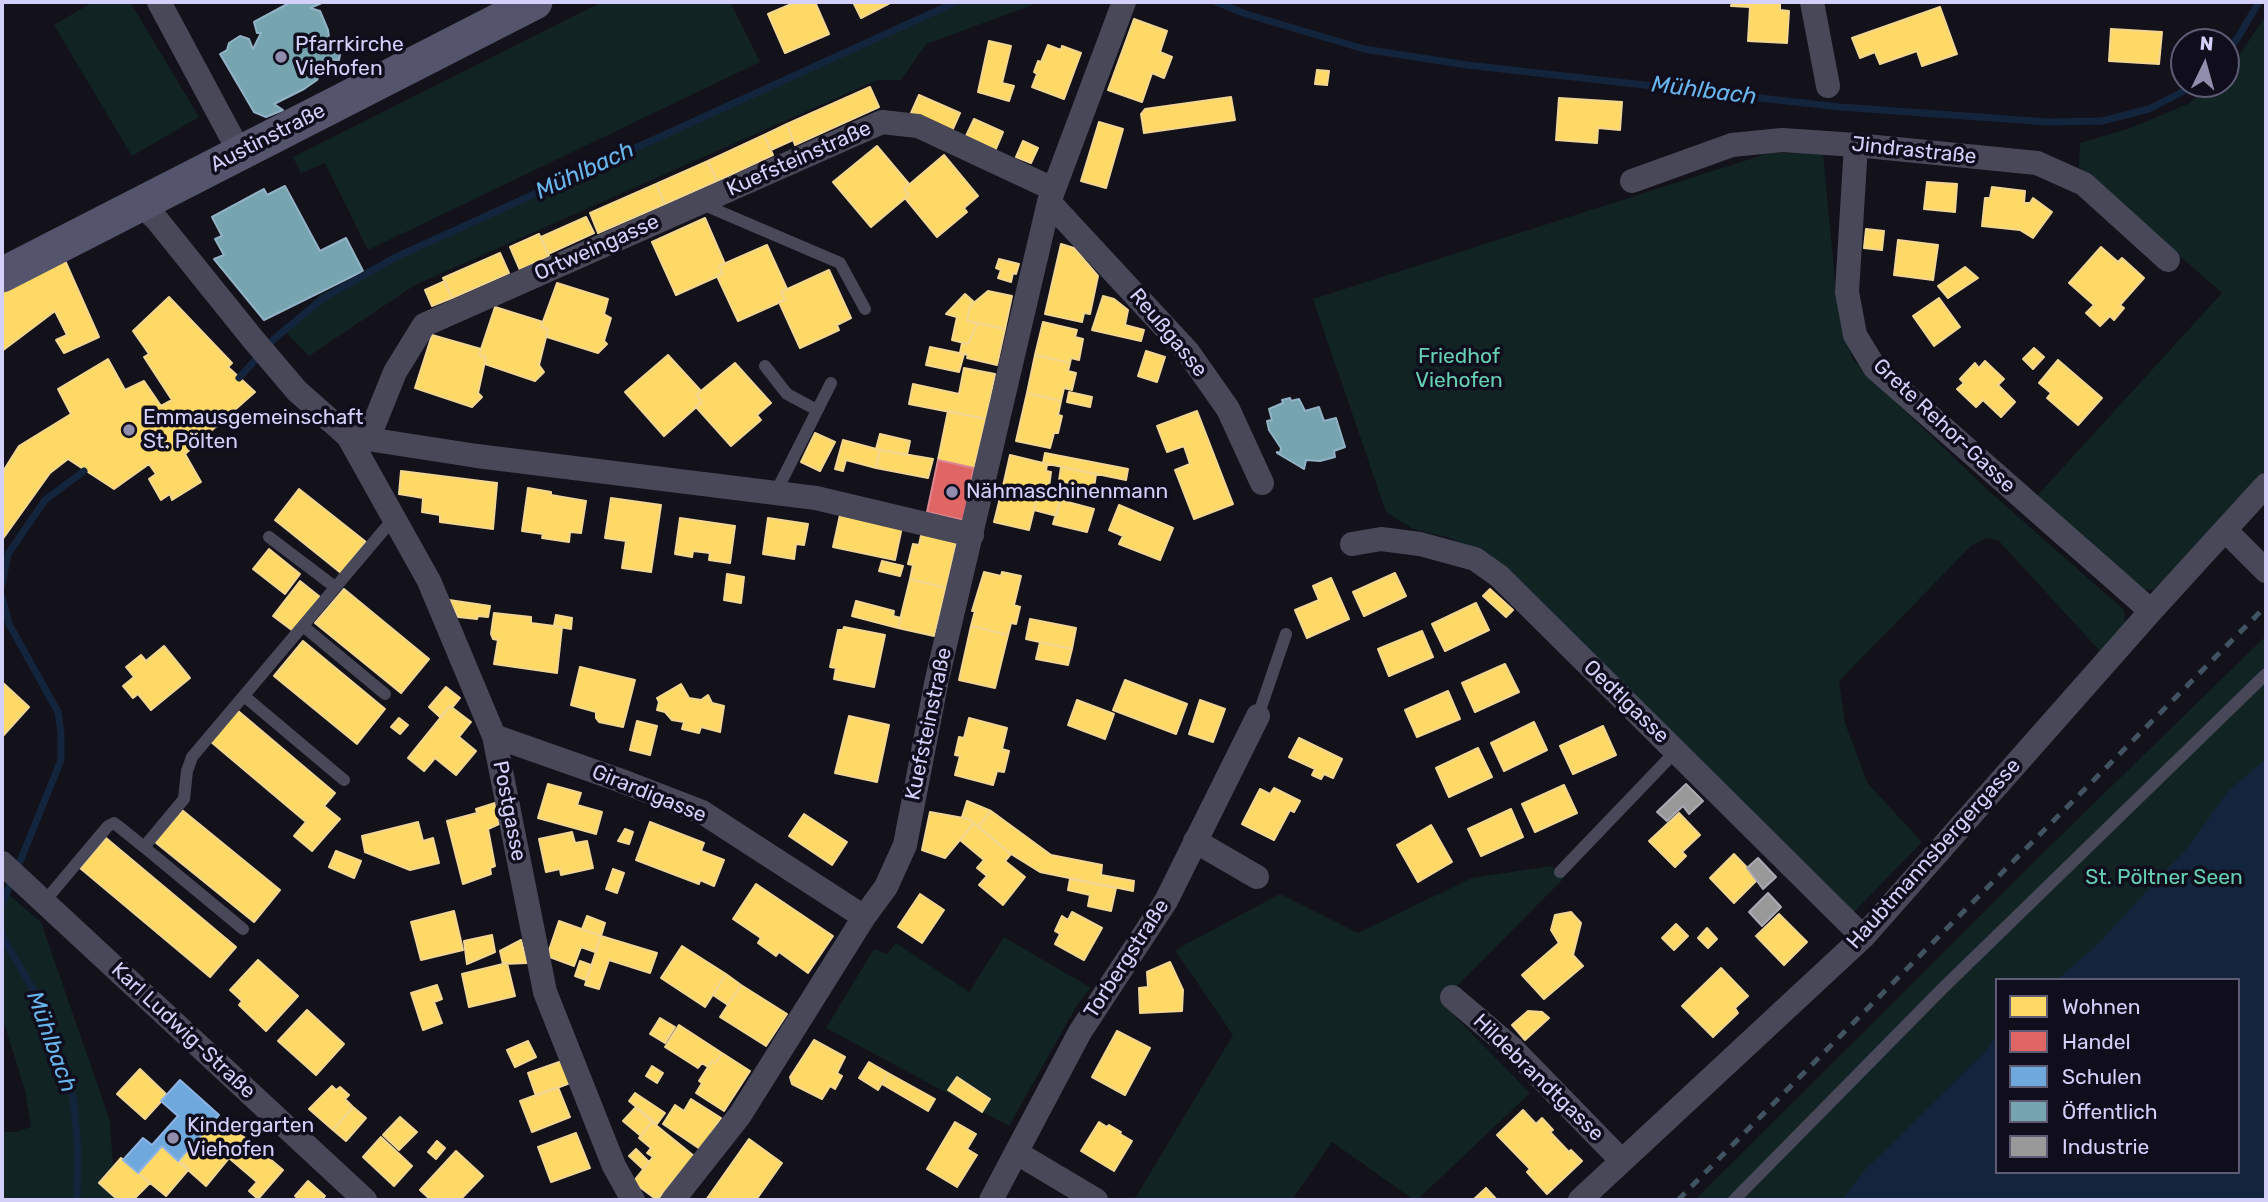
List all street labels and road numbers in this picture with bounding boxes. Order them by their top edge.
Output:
street label: Austinstraße [206,98,330,178]
street label: Kuefsteinstraße [723,116,875,202]
street label: Jindrastraße [1850,132,1978,170]
street label: Ortweingasse [531,209,663,287]
street label: Reußgasse [1124,284,1212,382]
street label: Grete Rehor-Gasse [1868,354,2020,498]
street label: Kuefsteinstraße [901,645,957,803]
street label: Oedtlgasse [1578,655,1674,749]
street label: Haubtmannsbergergasse [1842,754,2026,954]
street label: Postgasse [487,759,531,863]
street label: Girardigasse [588,760,710,828]
street label: Torbergstraße [1079,895,1175,1023]
street label: Karl Ludwig-Straße [106,958,260,1104]
street label: Hildebrandtgasse [1467,1009,1609,1147]

